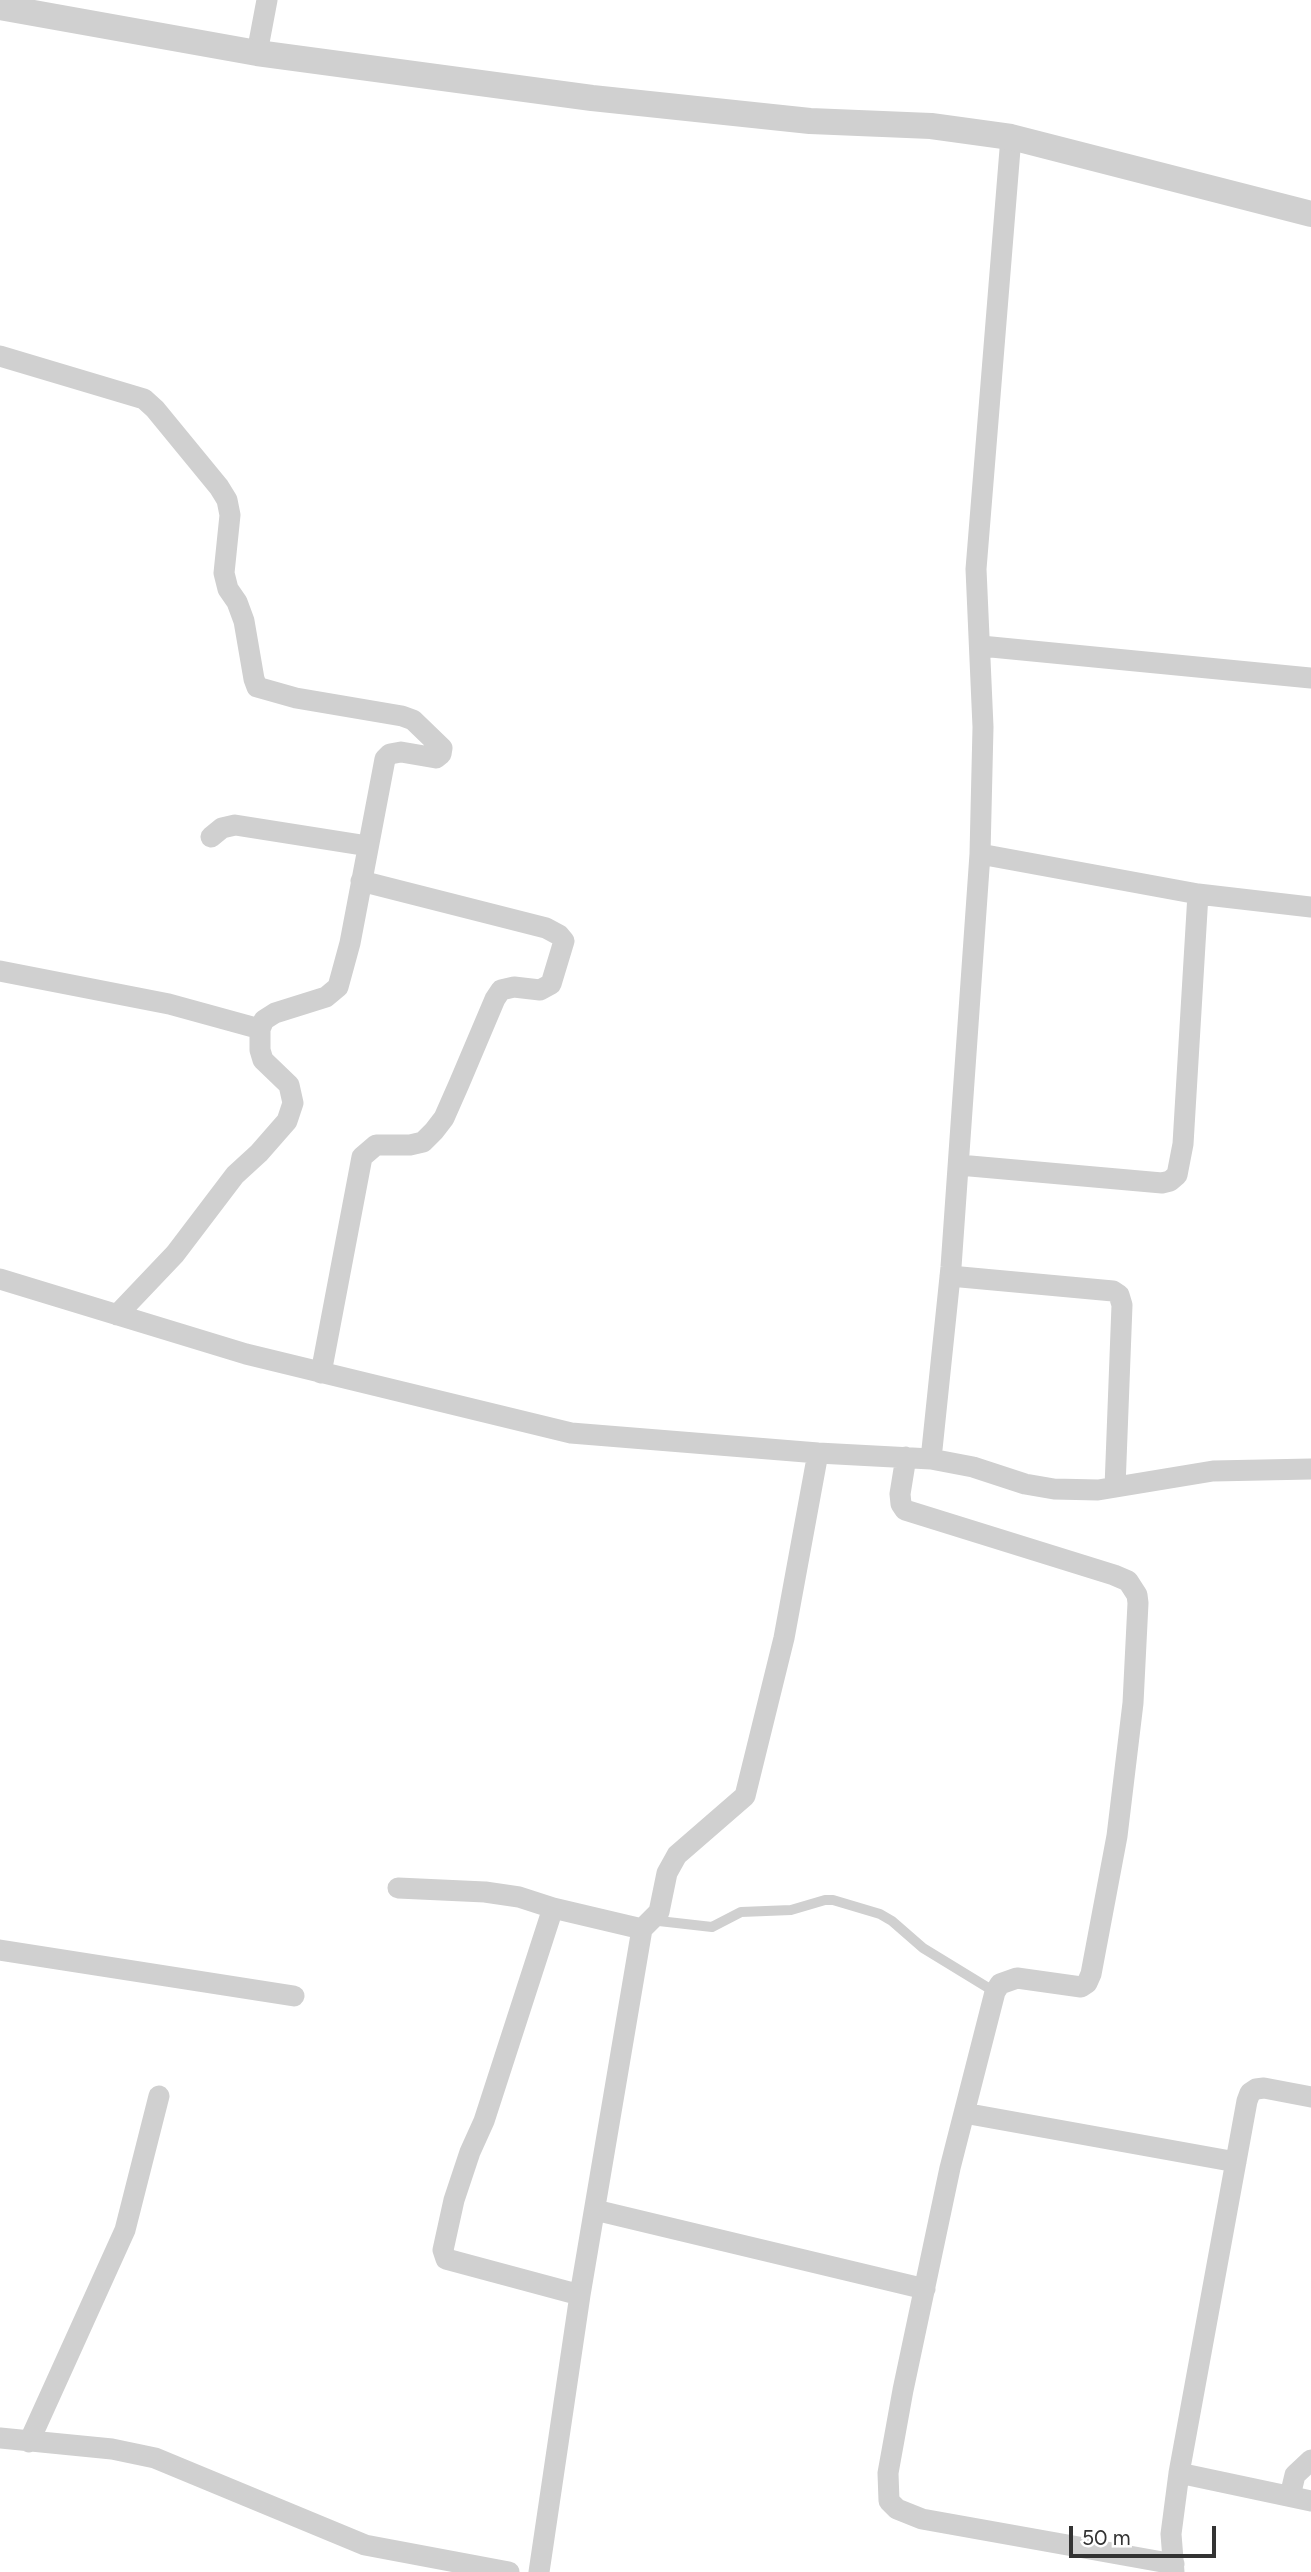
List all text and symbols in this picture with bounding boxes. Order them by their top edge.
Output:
scale bar [1073,2512,1220,2556]
text: 50 m [1082,2525,1131,2550]

